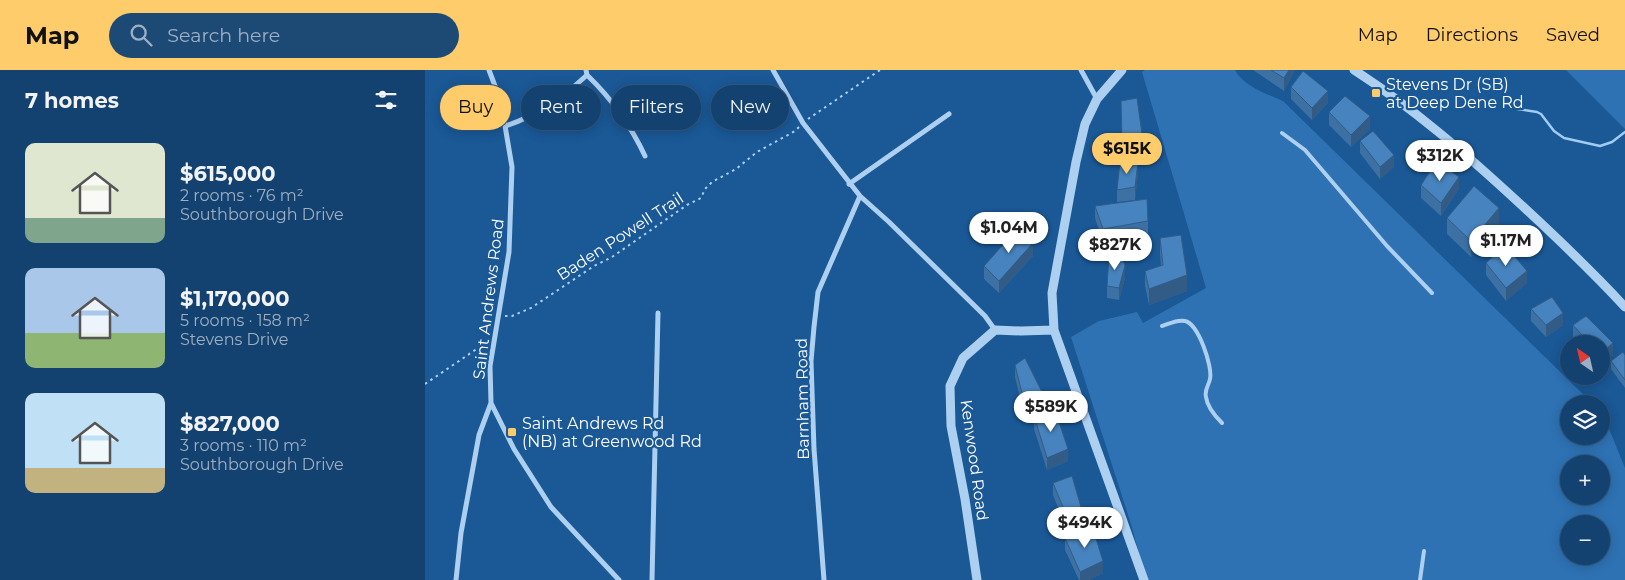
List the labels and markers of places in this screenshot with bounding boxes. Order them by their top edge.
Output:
place label: Stevens Dr (SB) at Deep Dene Rd [1386,75,1524,112]
marker: Stevens Dr (SB) at Deep Dene Rd [1370,87,1382,99]
pin: $615K [1092,132,1162,175]
pin: $312K [1405,140,1475,182]
pin: $1.04M [968,212,1050,254]
pin: $1.17M [1465,224,1547,267]
pin: $827K [1080,228,1150,271]
pin: $589K [1016,390,1086,433]
place label: Saint Andrews Rd (NB) at Greenwood Rd [522,414,702,451]
marker: Saint Andrews Rd (NB) at Greenwood Rd [506,426,518,438]
pin: $494K [1050,506,1120,549]

